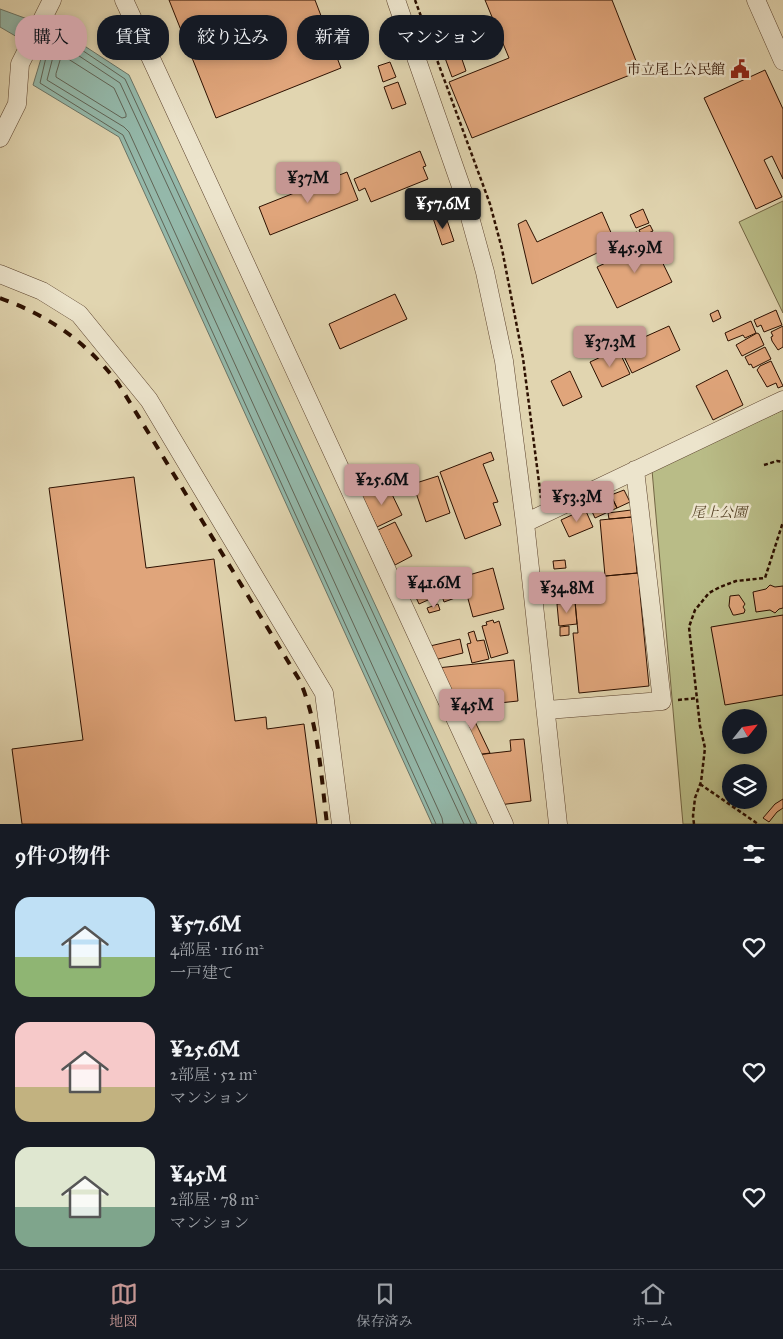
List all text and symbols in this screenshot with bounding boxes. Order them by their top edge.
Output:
chip: 購入 [15,15,87,60]
chip: 賃貸 [97,15,169,60]
chip: 絞り込み [179,15,287,60]
chip: 新着 [297,15,369,60]
chip: マンション [379,15,504,60]
public building icon: 市立尾上公民館 [729,58,751,80]
place label: 市立尾上公民館 [627,61,725,78]
pin: ¥37M [278,162,338,204]
text: ¥37M [287,168,329,187]
pin: ¥57.6M [402,188,484,230]
text: ¥57.6M [416,194,470,213]
pin: ¥45.9M [594,232,676,274]
text: ¥45.9M [608,238,662,257]
pin: ¥37.3M [569,326,651,368]
text: ¥37.3M [584,332,636,351]
pin: ¥25.6M [341,464,423,506]
text: ¥25.6M [355,470,409,489]
pin: ¥53.3M [536,480,618,523]
text: ¥53.3M [552,487,602,506]
park label: 尾上公園 [691,504,749,521]
pin: ¥41.6M [393,566,475,609]
pin: ¥34.8M [526,572,608,614]
text: ¥41.6M [407,573,461,592]
text: ¥34.8M [540,578,594,597]
pin: ¥45M [442,688,502,731]
text: ¥45M [450,695,494,714]
north arrow [722,709,768,754]
map controls [722,709,767,809]
button: layers [722,764,767,809]
icon: filters [740,840,768,868]
text: 9件の物件 [15,843,110,869]
text: ¥57.6M [170,911,241,937]
icon: home [55,917,115,977]
icon: heart [740,933,768,961]
text: 4部屋 · 116 m² [170,940,264,959]
text: 一戸建て [170,963,234,982]
text: ¥25.6M [170,1036,240,1062]
icon: home [55,1042,115,1102]
icon: heart [740,1058,768,1086]
text: 2部屋 · 52 m² [170,1065,257,1084]
text: マンション [170,1088,249,1107]
text: ¥45M [170,1161,227,1187]
icon: home [55,1167,115,1227]
icon: heart [740,1183,768,1211]
text: 2部屋 · 78 m² [170,1190,259,1209]
text: マンション [170,1213,249,1232]
tab: 地図 [110,1280,138,1330]
tab: 保存済み [357,1280,413,1330]
tab: ホーム [632,1280,674,1330]

